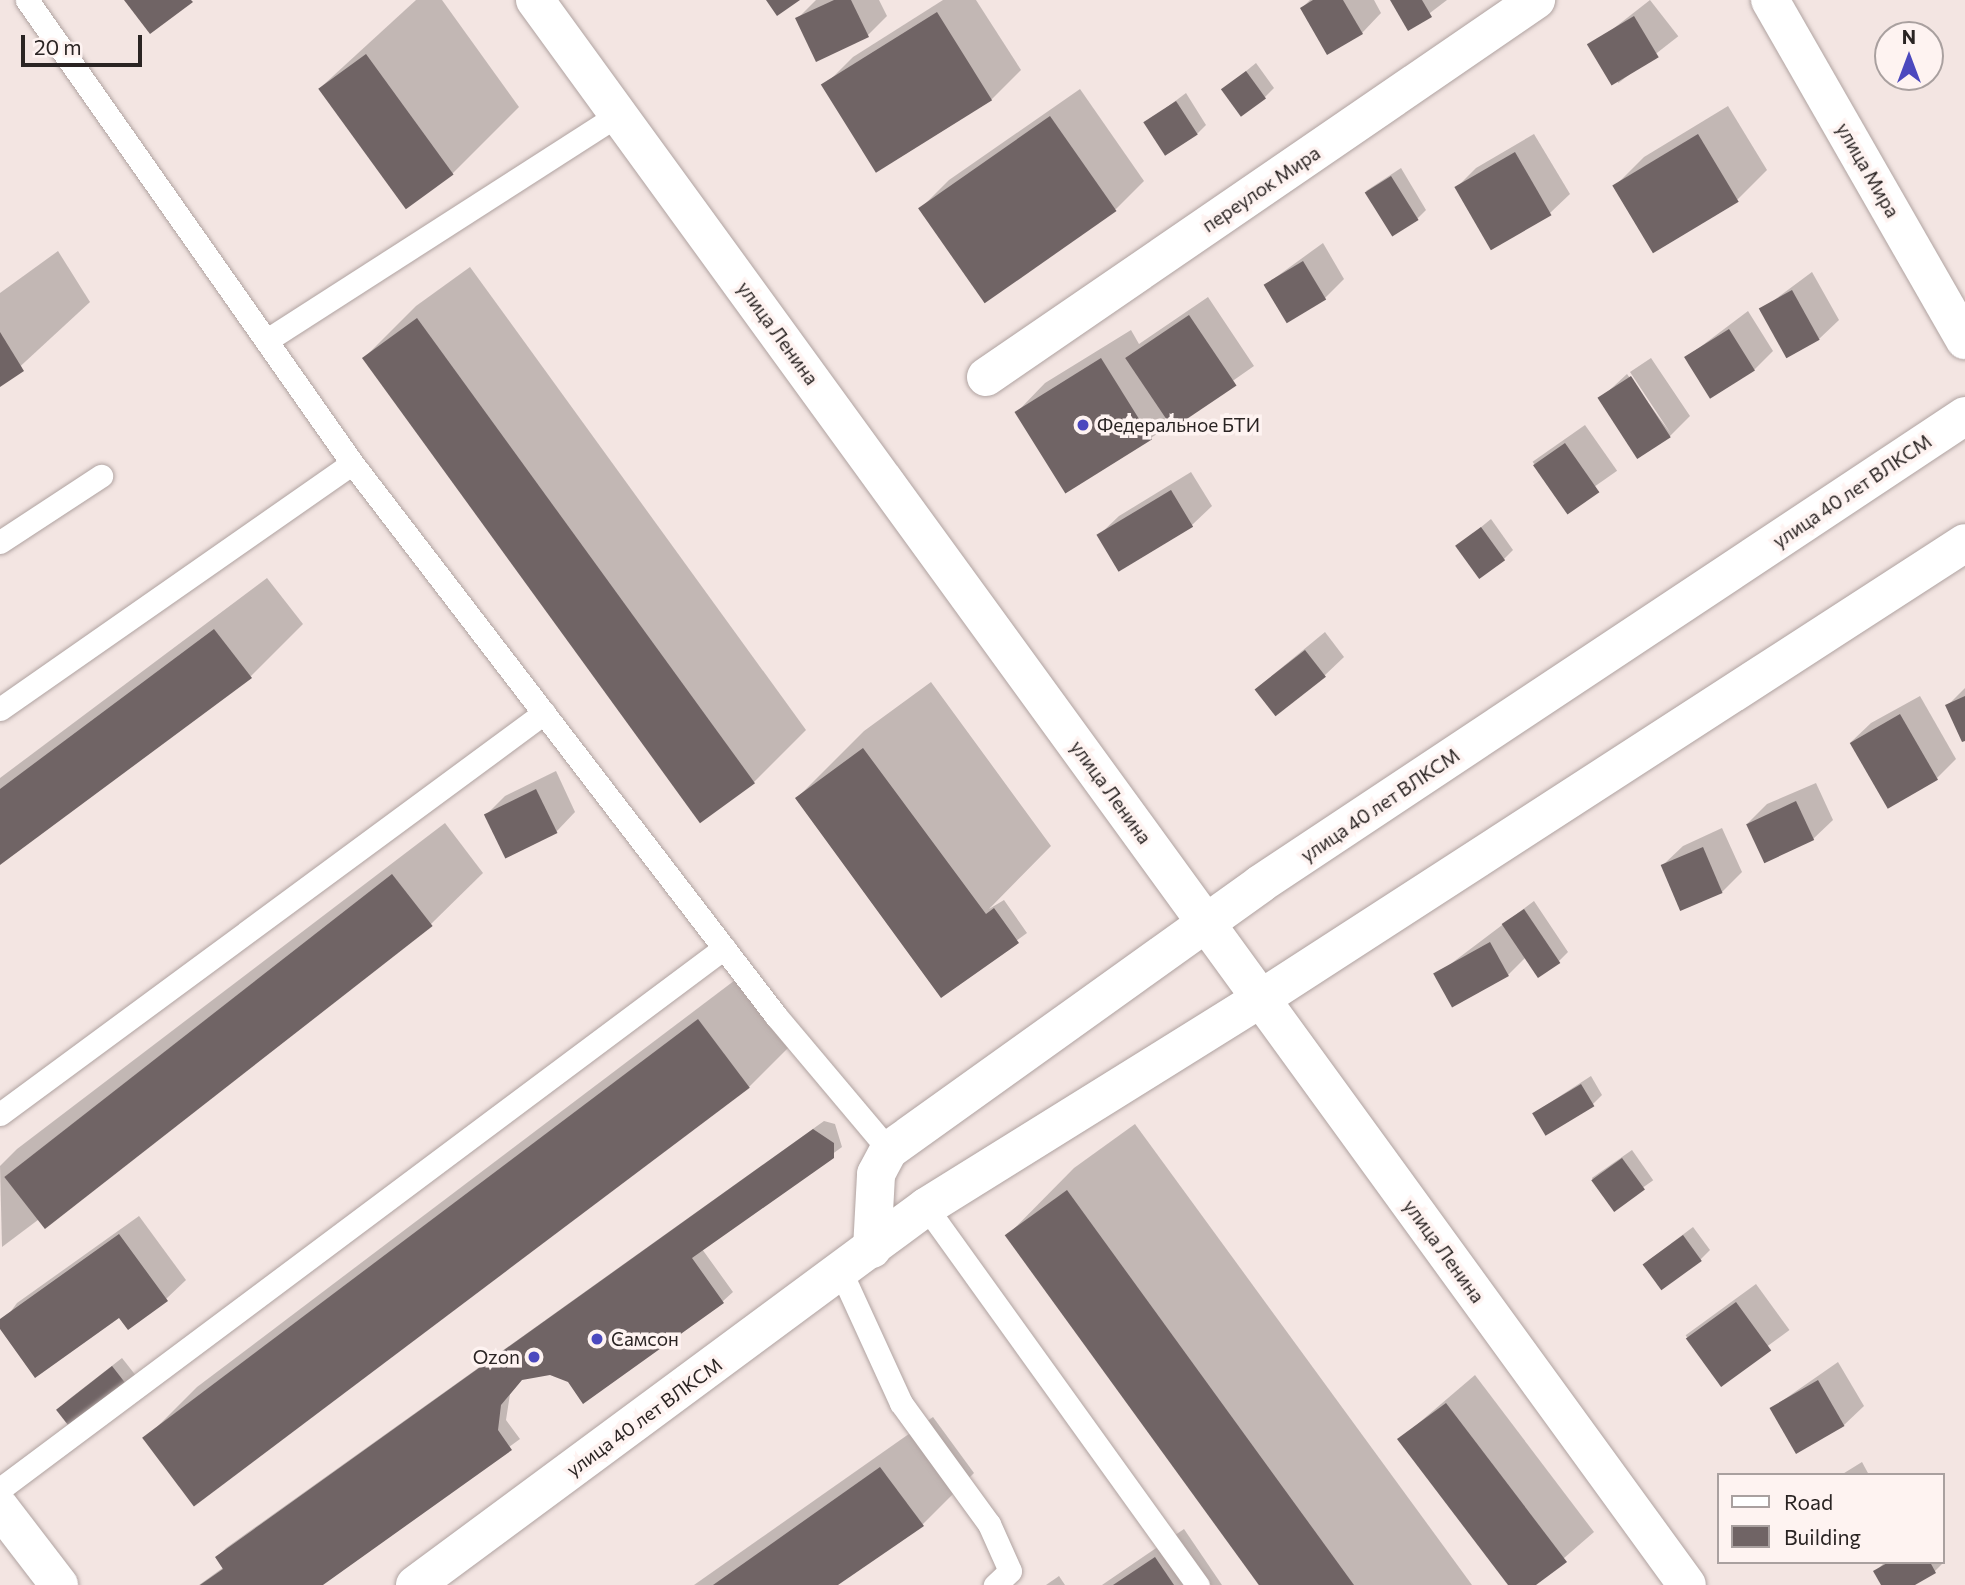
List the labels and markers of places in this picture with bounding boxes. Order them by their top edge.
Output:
place label: Федеральное БТИ [1097,414,1260,436]
marker: Федеральное БТИ [1075,417,1091,433]
place label: Самсон [611,1328,679,1350]
marker: Самсон [589,1331,605,1347]
place label: Ozon [473,1346,520,1368]
marker: Ozon [526,1349,542,1365]

